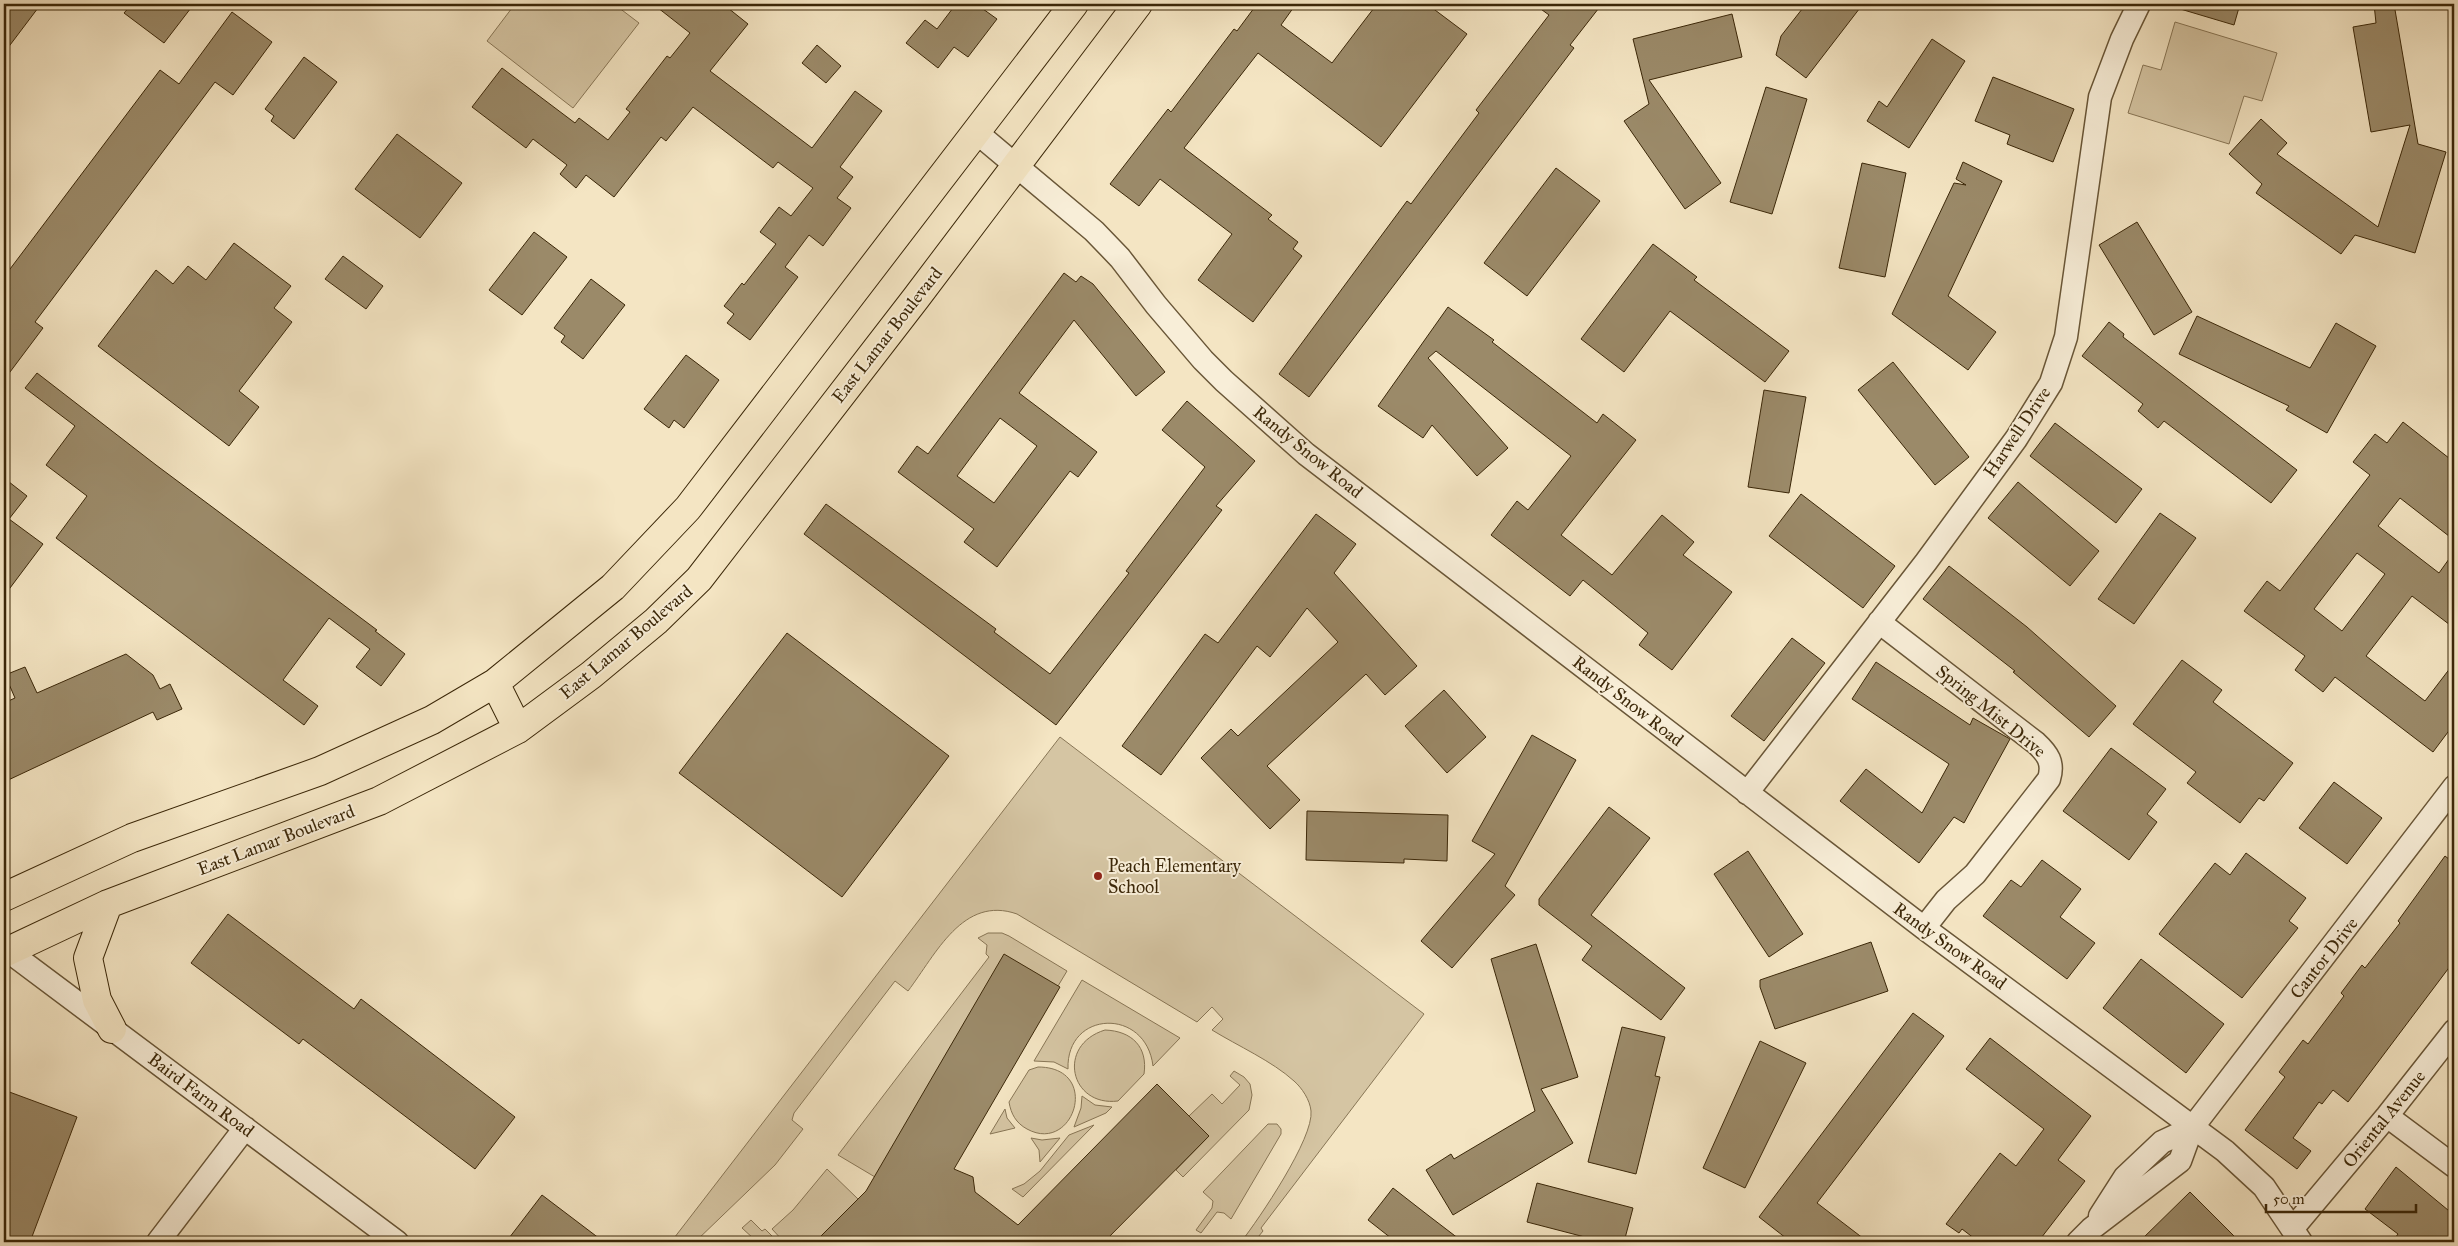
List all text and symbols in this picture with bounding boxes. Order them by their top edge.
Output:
street label: East Lamar Boulevard [827,263,947,407]
street label: Harwell Drive [1979,383,2055,481]
street label: Randy Snow Road [1249,401,1367,503]
street label: East Lamar Boulevard [555,580,697,704]
street label: Randy Snow Road [1568,651,1688,751]
street label: Spring Mist Drive [1931,660,2050,763]
street label: East Lamar Boulevard [194,800,358,880]
place label: Peach Elementary School [1108,855,1242,898]
marker: Peach Elementary School [1092,870,1104,882]
street label: Randy Snow Road [1889,898,2011,994]
street label: Cantor Drive [2285,913,2363,1003]
street label: Baird Farm Road [144,1048,258,1142]
street label: Oriental Avenue [2338,1066,2430,1172]
scale bar [2266,1181,2416,1213]
text: 50 m [2273,1190,2305,1208]

